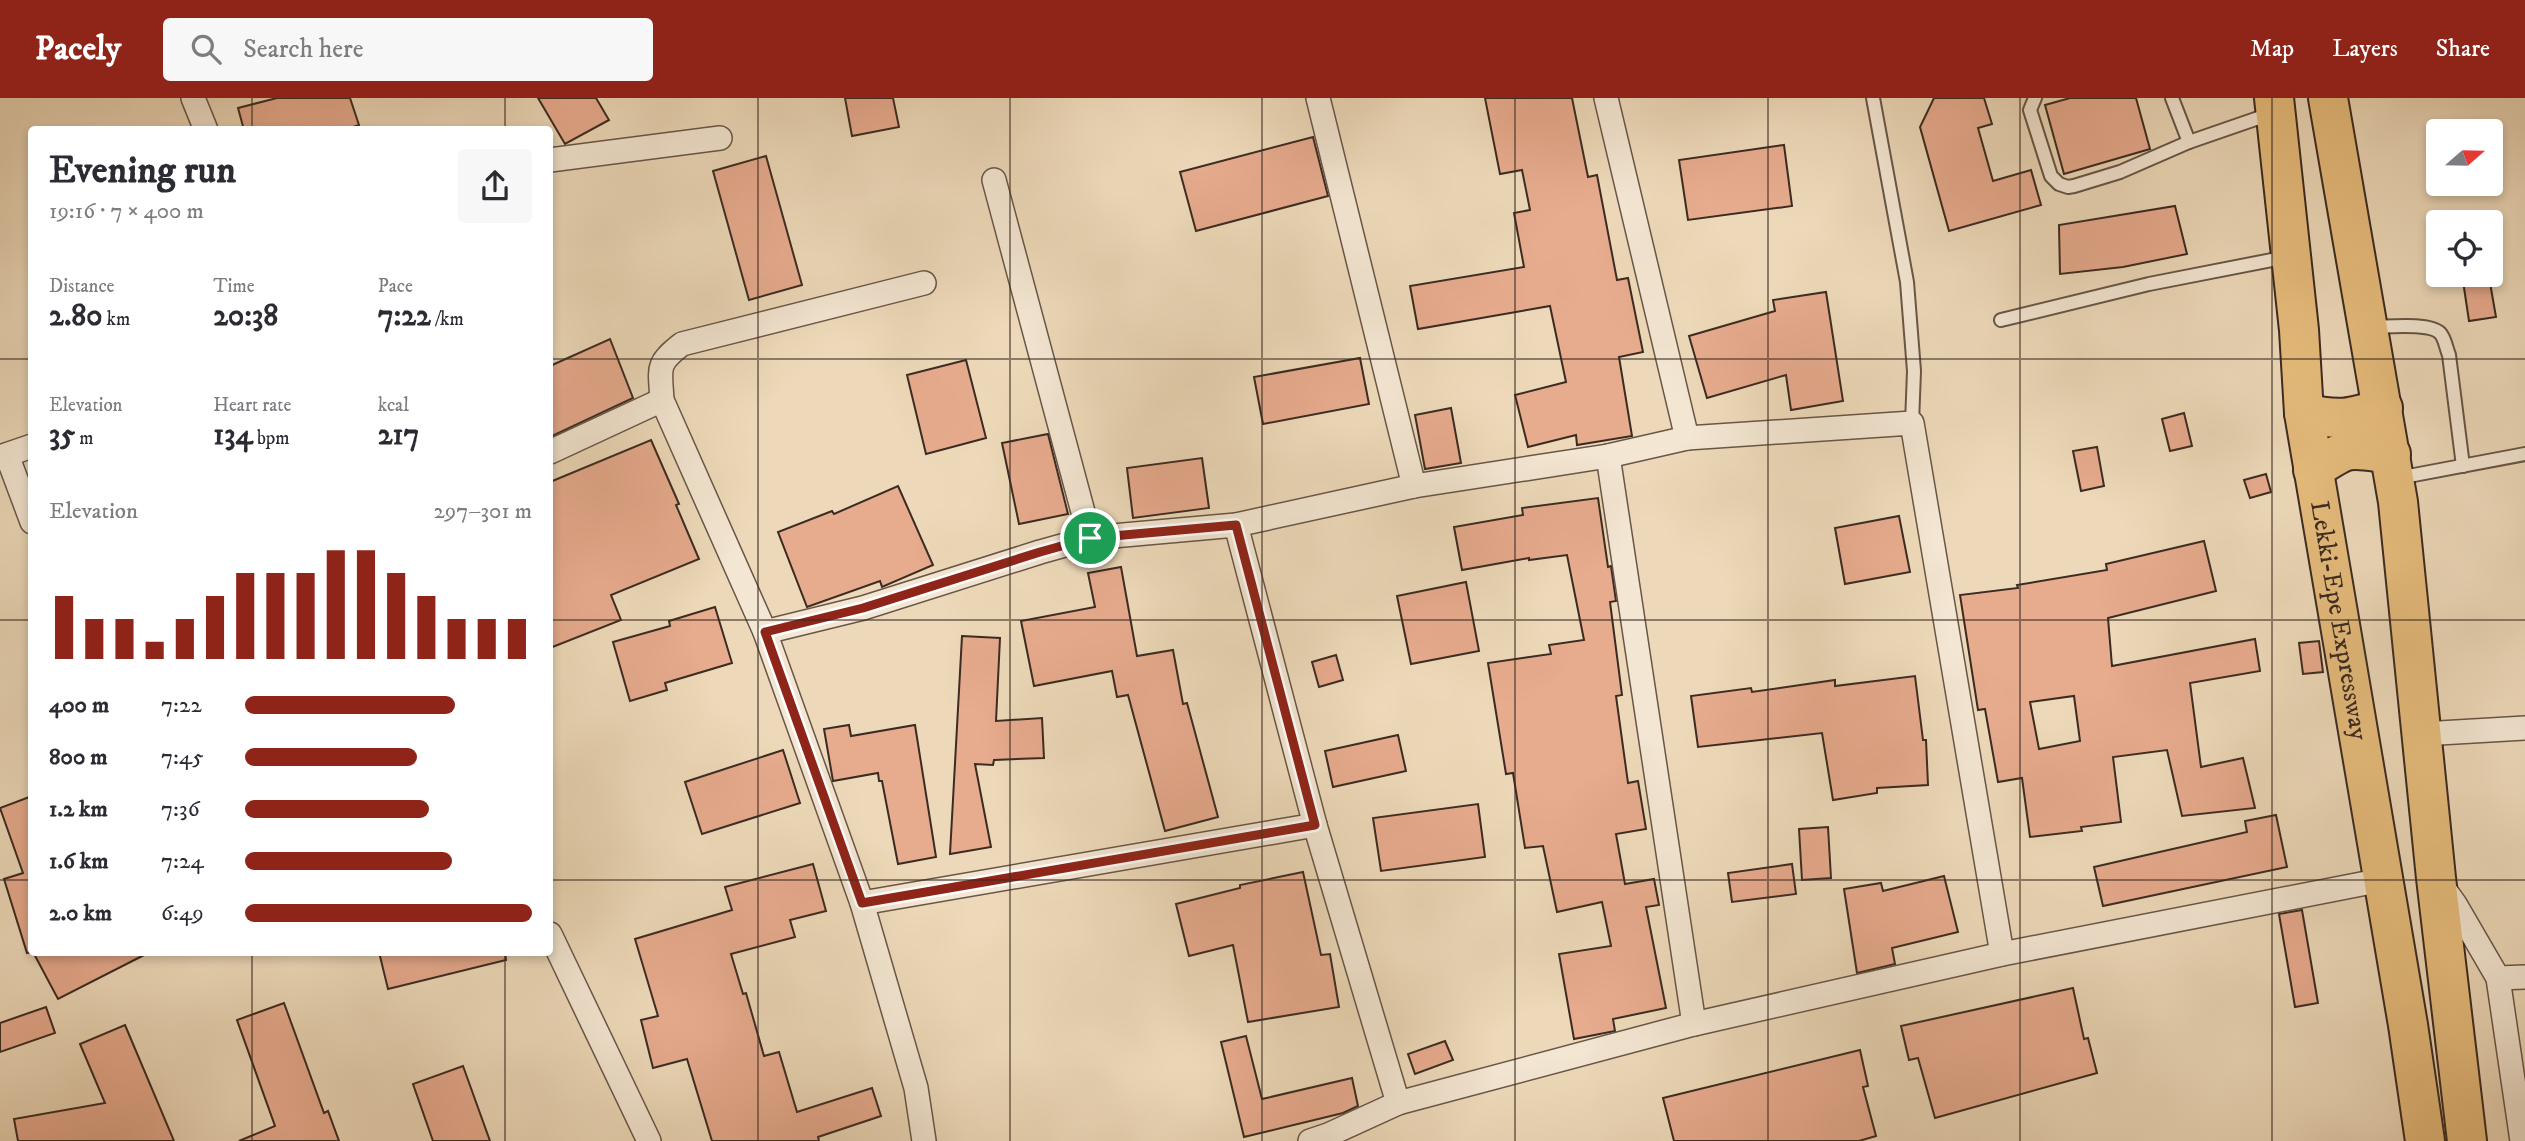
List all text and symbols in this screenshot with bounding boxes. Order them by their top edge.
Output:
search box [163,18,653,81]
text: Pacely [35,29,121,70]
icon: search [187,30,225,68]
text: Search here [243,33,363,66]
text: Map [2250,34,2294,64]
text: Layers [2332,34,2398,64]
text: Share [2436,34,2490,64]
north arrow [2426,119,2502,196]
map controls [2426,119,2503,287]
text: Evening run [49,147,236,195]
button: share [458,149,532,223]
text: 19:16 · 7 × 400 m [49,197,204,226]
button: locate [2426,210,2503,287]
text: Distance [49,275,114,298]
text: Time [213,275,255,298]
text: Pace [378,275,413,298]
text: 2.80 [49,298,102,335]
text: 20:38 [213,298,278,335]
text: 7:22 [378,298,431,335]
text: km [102,308,130,331]
text: /km [431,308,464,331]
text: Elevation [49,394,123,417]
text: Heart rate [213,394,291,417]
text: kcal [378,394,409,417]
text: 35 [49,417,75,454]
text: 134 [213,417,253,454]
text: 217 [378,417,419,454]
text: m [75,427,93,450]
text: bpm [253,427,290,450]
text: Elevation [49,497,138,526]
text: 297–301 m [433,497,532,526]
street label: Lekki-Epe Expressway [2303,498,2376,743]
pin [1060,508,1120,568]
icon: arrive [1071,519,1109,557]
text: 400 m [49,691,109,720]
text: 7:22 [161,691,202,720]
text: 800 m [49,743,107,772]
text: 7:45 [161,743,204,772]
text: 1.2 km [49,795,108,824]
text: 7:36 [161,795,200,824]
text: 1.6 km [49,847,108,876]
text: 7:24 [161,847,204,876]
text: 2.0 km [49,899,112,928]
text: 6:49 [161,899,204,928]

